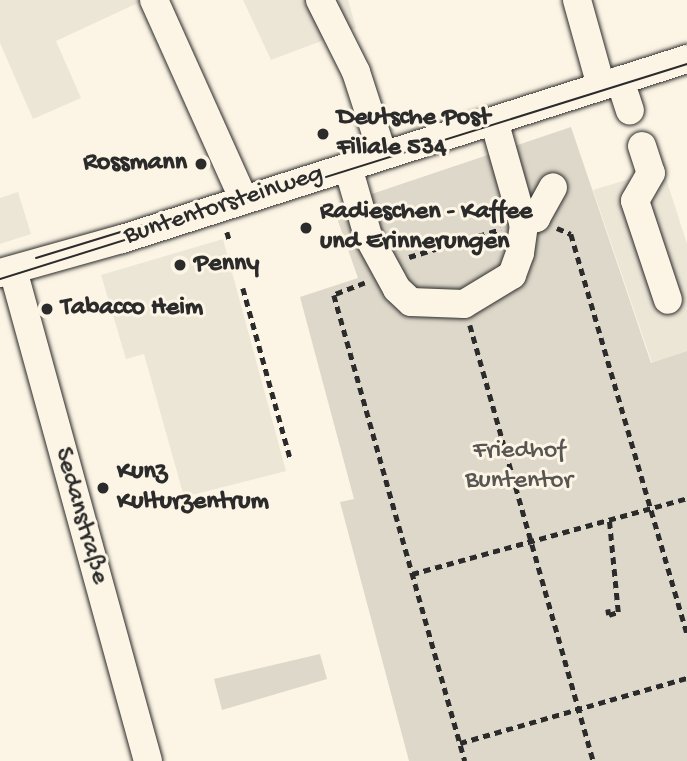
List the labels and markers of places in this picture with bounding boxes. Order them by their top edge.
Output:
place label: Deutsche Post Filiale 534 [337,103,490,164]
marker: Deutsche Post Filiale 534 [315,126,331,142]
place label: Rossmann [83,148,187,180]
marker: Rossmann [193,156,209,172]
place label: Radieschen - Kaffee und Erinnerungen [320,197,532,258]
marker: Radieschen - Kaffee und Erinnerungen [298,220,314,236]
place label: Penny [194,249,259,281]
marker: Penny [172,257,188,273]
place label: Tabacco Heim [61,293,203,325]
marker: Tabacco Heim [39,301,55,317]
place label: Kunz Kulturzentrum [117,457,269,518]
marker: Kunz Kulturzentrum [95,480,111,496]

